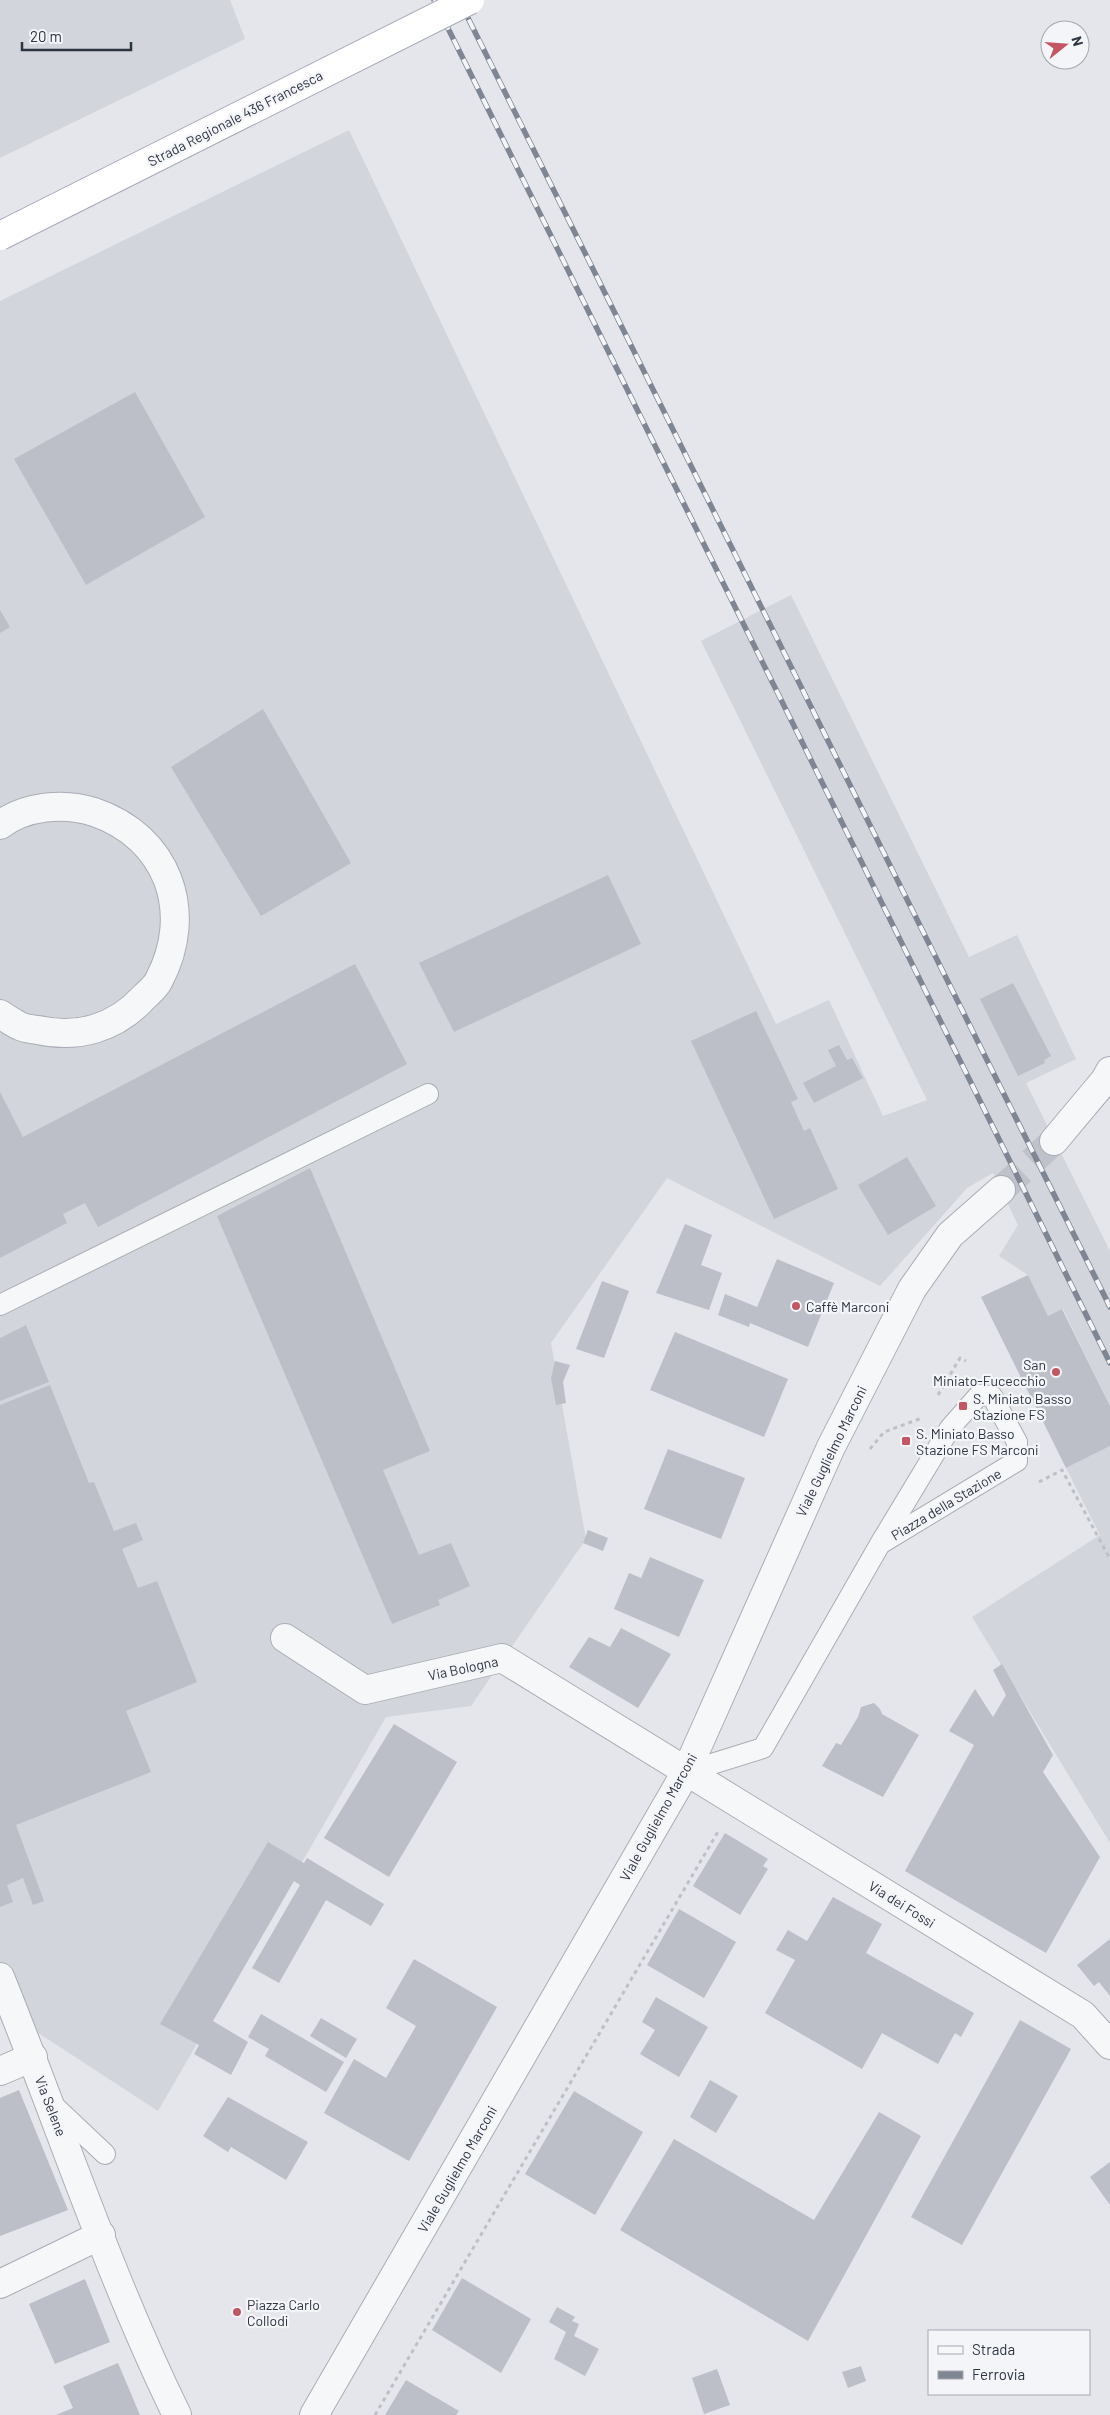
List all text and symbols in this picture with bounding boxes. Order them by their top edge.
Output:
scale bar [22,20,131,52]
north arrow [1040,20,1090,70]
text: 20 m [30,27,62,45]
text: N [1068,34,1087,48]
street label: Strada Regionale 436 Francesca [145,66,325,170]
place label: Caffè Marconi [806,1298,889,1315]
marker: Caffè Marconi [790,1300,802,1312]
place label: San Miniato-Fucecchio [933,1356,1046,1389]
marker: San Miniato-Fucecchio [1050,1366,1062,1378]
street label: Viale Guglielmo Marconi [792,1383,870,1519]
place label: S. Miniato Basso Stazione FS [973,1390,1072,1423]
marker: S. Miniato Basso Stazione FS [957,1400,969,1412]
place label: S. Miniato Basso Stazione FS Marconi [916,1425,1039,1458]
marker: S. Miniato Basso Stazione FS Marconi [900,1435,912,1447]
street label: Piazza della Stazione [888,1464,1004,1544]
street label: Via Bologna [426,1652,500,1684]
street label: Viale Guglielmo Marconi [616,1750,700,1884]
street label: Via dei Fossi [866,1877,938,1931]
street label: Via Selene [32,2074,70,2138]
street label: Viale Guglielmo Marconi [414,2103,500,2235]
place label: Piazza Carlo Collodi [247,2296,320,2329]
marker: Piazza Carlo Collodi [231,2306,243,2318]
legend [928,2330,1090,2395]
text: Strada [972,2340,1015,2358]
text: Ferrovia [972,2365,1025,2383]

